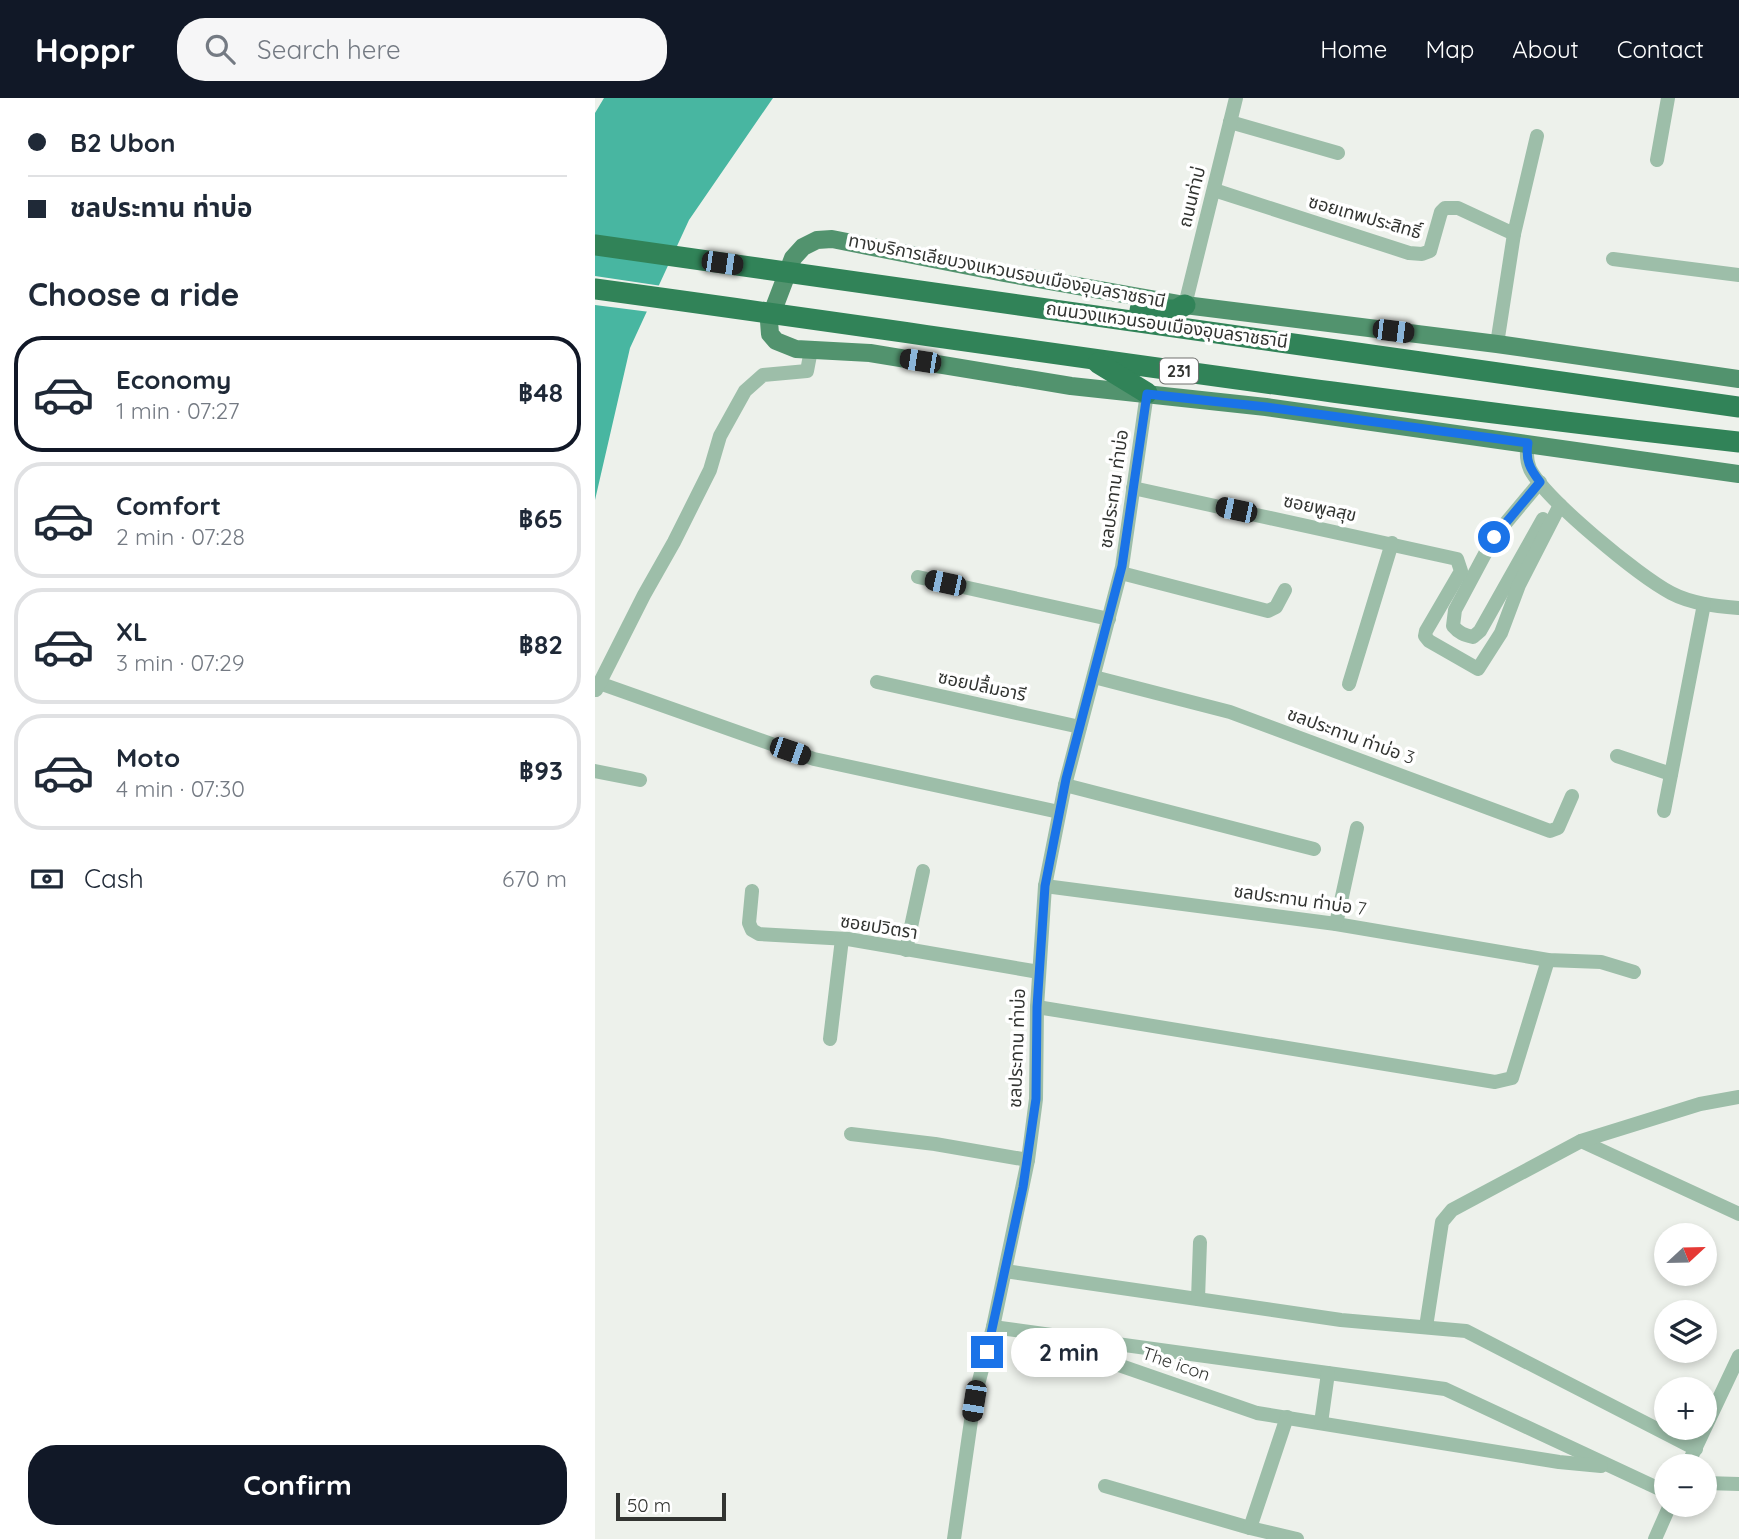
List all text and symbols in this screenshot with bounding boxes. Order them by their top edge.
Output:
search box [177,18,667,81]
text: Hoppr [35,29,135,70]
icon: search [201,30,239,68]
text: Search here [257,33,401,66]
text: Home [1320,34,1387,64]
text: Map [1425,34,1474,64]
text: About [1512,34,1579,64]
text: Contact [1617,34,1704,64]
text: B2 Ubon [70,126,175,159]
street label: ถนนท่าบ่ [1173,164,1210,230]
street label: ซอยเทพประสิทธิ์ [1306,189,1425,244]
text: ชลประทาน ท่าบ่อ [70,191,253,224]
street label: ทางบริการเลียบวงแหวนรอบเมืองอุบลราชธานี [847,228,1168,313]
car [700,250,745,276]
text: Choose a ride [28,274,240,314]
street label: ถนนวงแหวนรอบเมืองอุบลราชธานี [1045,296,1290,353]
car [1371,318,1416,344]
car [898,347,943,375]
road number: 231 [1160,358,1198,384]
icon: car [32,363,95,426]
text: Economy [116,363,231,396]
text: ฿48 [518,376,563,409]
text: 1 min · 07:27 [116,396,240,425]
street label: ชลประทาน ท่าบ่อ [1094,428,1133,550]
icon: car [32,489,95,552]
text: Comfort [116,489,221,522]
street label: ซอยพูลสุข [1281,489,1359,527]
car [1214,495,1259,525]
text: ฿65 [518,502,563,535]
route start [1478,521,1510,553]
text: 2 min · 07:28 [116,522,245,551]
car [923,568,968,598]
icon: car [32,615,95,678]
text: XL [116,615,148,648]
text: ฿82 [519,628,563,661]
text: 3 min · 07:29 [116,648,245,677]
street label: ซอยปลื้มอารี [936,664,1029,706]
street label: ชลประทาน ท่าบ่อ 3 [1284,702,1418,769]
car [767,734,814,768]
icon: car [32,741,95,804]
text: Moto [116,741,180,774]
text: ฿93 [519,754,563,787]
text: 4 min · 07:30 [116,774,245,803]
icon: cash [28,860,66,898]
text: Cash [84,862,144,895]
text: 670 m [502,864,567,893]
street label: ชลประทาน ท่าบ่อ 7 [1232,879,1368,920]
street label: ซอยปวิตรา [839,909,920,944]
street label: ชลประทาน ท่าบ่อ [1003,988,1030,1108]
north arrow [1654,1223,1717,1286]
map controls [1654,1223,1717,1517]
button: layers [1654,1300,1717,1363]
callout: 2 min [1011,1328,1127,1376]
route end [971,1336,1003,1368]
text: 2 min [1039,1338,1099,1367]
street label: The icon [1139,1341,1213,1386]
button: + [1654,1377,1717,1440]
car [961,1379,988,1423]
button: Confirm [28,1445,567,1525]
button: − [1654,1454,1717,1517]
scale bar [616,1490,726,1522]
text: 50 m [627,1493,671,1517]

